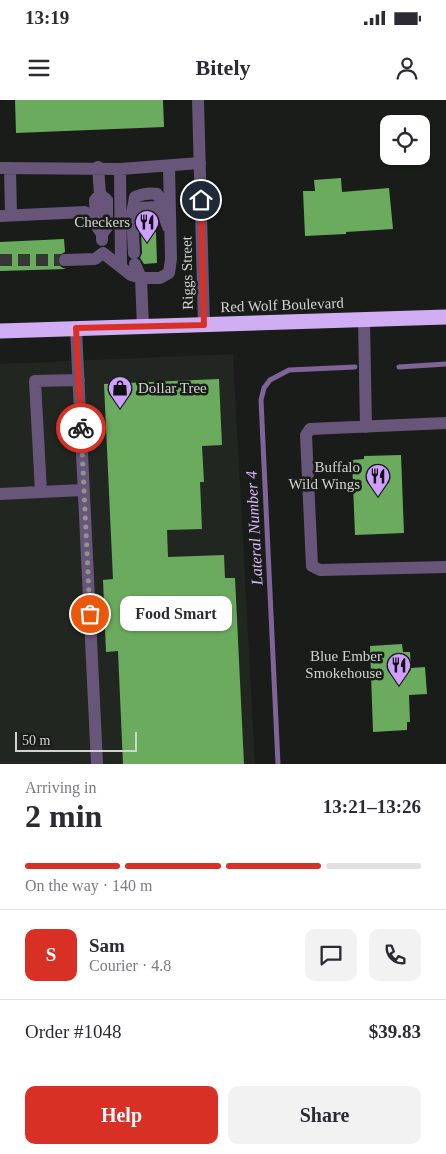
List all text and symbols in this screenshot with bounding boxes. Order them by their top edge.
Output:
text: 13:19 [25,7,69,28]
icon: menu [25,54,53,82]
icon: person [393,54,421,82]
text: Bitely [196,55,251,80]
map controls [380,115,430,165]
button: locate [380,115,430,165]
pin [180,179,222,221]
icon: home [187,186,215,214]
restaurant icon: Checkers [134,209,160,243]
place label: Checkers [74,214,130,230]
street label: Riggs Street [178,235,196,310]
street label: Red Wolf Boulevard [220,295,344,315]
shop icon: Dollar Tree [107,375,133,409]
place label: Dollar Tree [138,380,207,396]
courier [56,403,106,453]
icon: bike [67,414,95,442]
place label: Buffalo Wild Wings [289,459,360,492]
restaurant icon: Buffalo Wild Wings [365,463,391,497]
water label: Lateral Number 4 [243,470,266,587]
pin [69,593,111,635]
callout: Food Smart [120,596,232,632]
icon: bag [76,600,104,628]
text: Food Smart [135,605,217,622]
place label: Blue Ember Smokehouse [305,648,382,681]
restaurant icon: Blue Ember Smokehouse [386,652,412,686]
scale bar [15,729,138,752]
text: 50 m [22,733,50,748]
text: Arriving in [25,779,97,796]
text: 13:21–13:26 [323,796,421,817]
text: 2 min [25,798,102,834]
text: On the way · 140 m [25,877,153,894]
button: chat [305,929,357,981]
button: phone [369,929,421,981]
text: Sam [89,935,125,956]
text: S [46,944,56,965]
text: Courier · 4.8 [89,957,171,974]
text: Order #1048 [25,1021,122,1042]
text: $39.83 [369,1021,421,1042]
button: Help [25,1086,218,1144]
button: Share [228,1086,421,1144]

